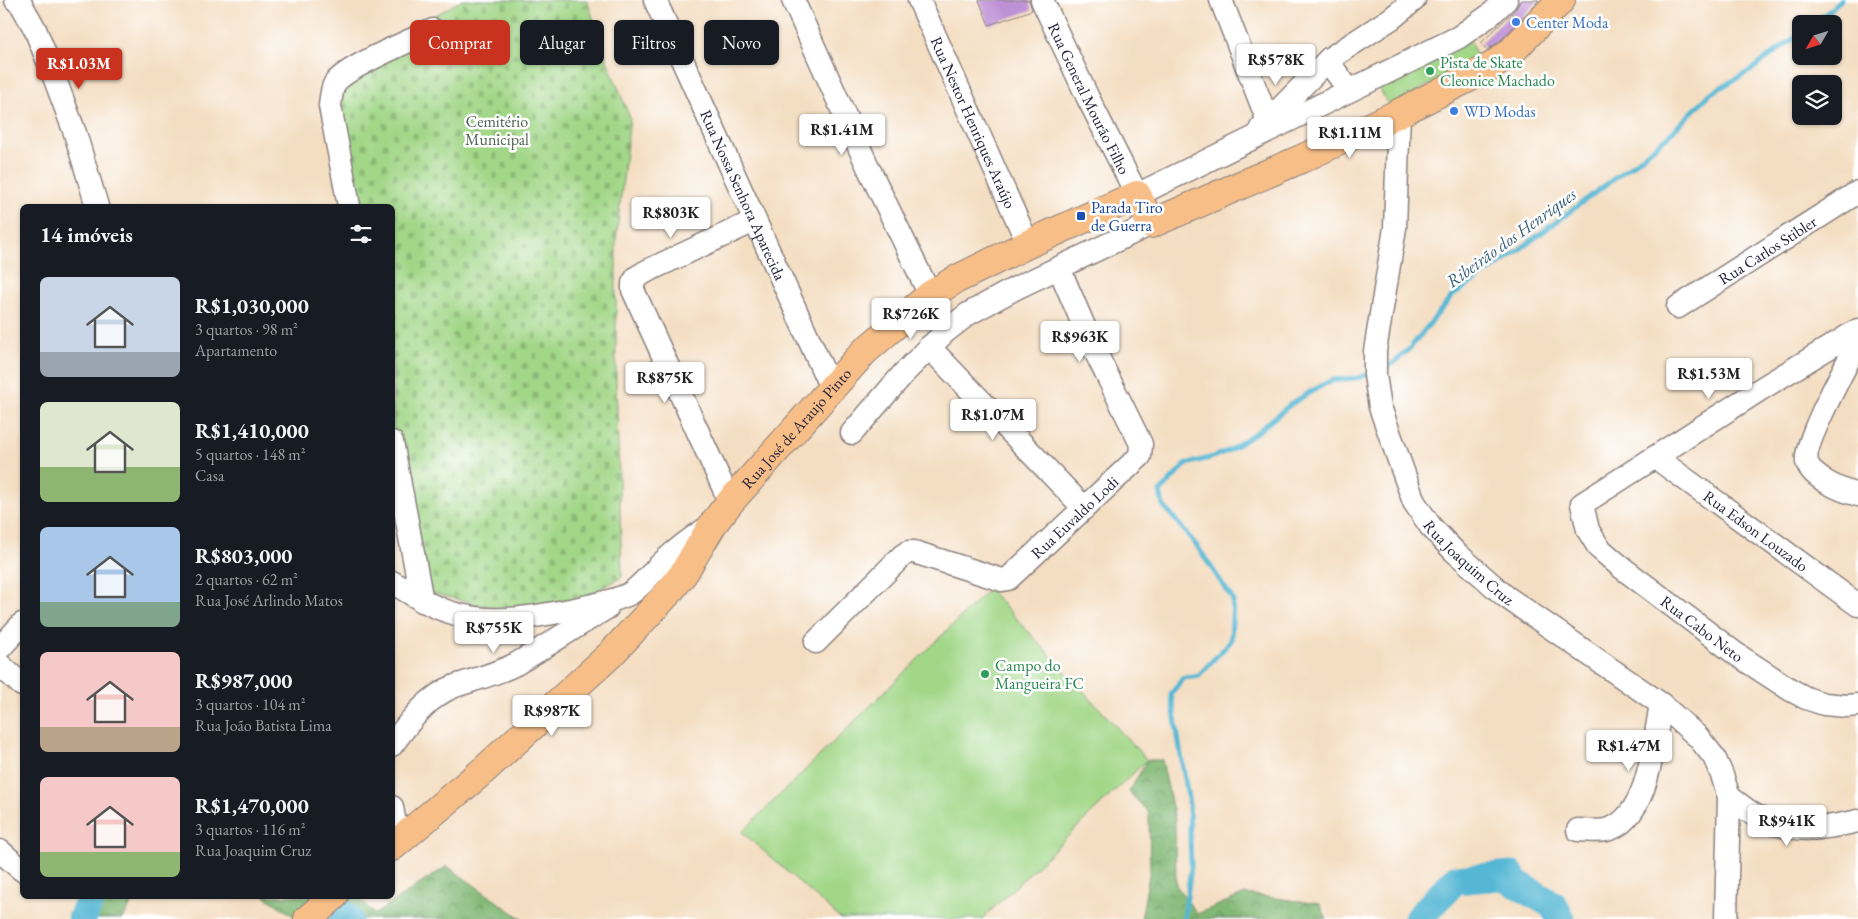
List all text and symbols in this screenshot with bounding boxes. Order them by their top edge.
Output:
place label: Center Moda [1526,12,1609,33]
north arrow [1792,15,1842,65]
map controls [1792,15,1842,125]
marker: Center Moda [1510,16,1522,28]
street label: Rua General Mourão Filho [1043,19,1135,178]
chip: Comprar [410,20,510,65]
chip: Alugar [520,20,604,65]
chip: Filtros [614,20,694,65]
chip: Novo [704,20,779,65]
street label: Rua Nestor Henriques Araújo [926,33,1021,212]
pin: R$578K [1235,44,1317,86]
pin: R$1.03M [33,48,125,90]
text: R$578K [1247,49,1305,70]
place label: Pista de Skate Cleonice Machado [1440,52,1555,91]
text: R$1.03M [47,53,111,74]
marker: Pista de Skate Cleonice Machado [1424,65,1436,77]
button: layers [1792,75,1842,125]
place label: WD Modas [1464,101,1536,122]
marker: WD Modas [1448,105,1460,117]
street label: Rua Nossa Senhora Aparecida [695,106,791,284]
park label: Cemitério Municipal [465,111,529,150]
pin: R$1.41M [796,114,888,156]
pin: R$1.11M [1304,116,1396,159]
text: R$1.41M [810,119,874,140]
text: R$1.11M [1318,122,1382,143]
water label: Ribeirão dos Henriques [1441,182,1582,294]
pin: R$803K [630,196,712,239]
place label: Parada Tiro de Guerra [1091,197,1163,236]
text: R$803K [642,202,700,223]
marker: Parada Tiro de Guerra [1075,210,1087,222]
street label: Rua Carlos Stibler [1715,211,1821,290]
icon: filters [347,220,375,248]
text: 14 imóveis [40,221,133,248]
text: R$1,030,000 [195,292,309,319]
icon: home [80,297,140,357]
pin: R$726K [870,298,952,340]
text: R$726K [882,303,940,324]
text: 3 quartos · 98 m² [195,319,298,340]
pin: R$963K [1039,320,1121,363]
text: R$963K [1051,326,1109,347]
text: Apartamento [195,340,277,361]
pin: R$1.53M [1663,358,1755,400]
pin: R$875K [624,362,706,404]
street label: Rua José de Araujo Pinto [737,363,856,493]
text: R$1.53M [1677,363,1741,384]
text: R$875K [636,367,694,388]
pin: R$1.07M [947,398,1039,441]
text: R$1.07M [961,404,1025,425]
text: R$1,410,000 [195,417,309,444]
icon: home [80,422,140,482]
text: 5 quartos · 148 m² [195,444,306,465]
text: Casa [195,465,224,486]
street label: Rua Euvaldo Lodi [1026,471,1123,564]
street label: Rua Edson Louzado [1699,486,1813,576]
street label: Rua Joaquim Cruz [1418,516,1518,610]
text: R$803,000 [195,542,292,569]
icon: home [80,547,140,607]
text: 2 quartos · 62 m² [195,569,298,590]
text: Rua José Arlindo Matos [195,590,343,611]
street label: Rua Cabo Neto [1656,591,1747,667]
pin: R$755K [453,612,535,654]
text: R$755K [465,617,523,638]
place label: Campo do Mangueira FC [995,655,1084,694]
text: R$987,000 [195,667,292,694]
marker: Campo do Mangueira FC [979,668,991,680]
icon: home [80,672,140,732]
text: 3 quartos · 104 m² [195,694,306,715]
pin: R$987K [511,694,593,737]
text: R$987K [523,700,581,721]
text: Rua João Batista Lima [195,715,332,736]
pin: R$1.47M [1583,730,1675,772]
text: R$1.47M [1597,735,1661,756]
text: R$1,470,000 [195,792,309,819]
icon: home [80,797,140,857]
pin: R$941K [1746,804,1828,847]
text: R$941K [1758,810,1816,831]
text: 3 quartos · 116 m² [195,819,306,840]
text: Rua Joaquim Cruz [195,840,311,861]

